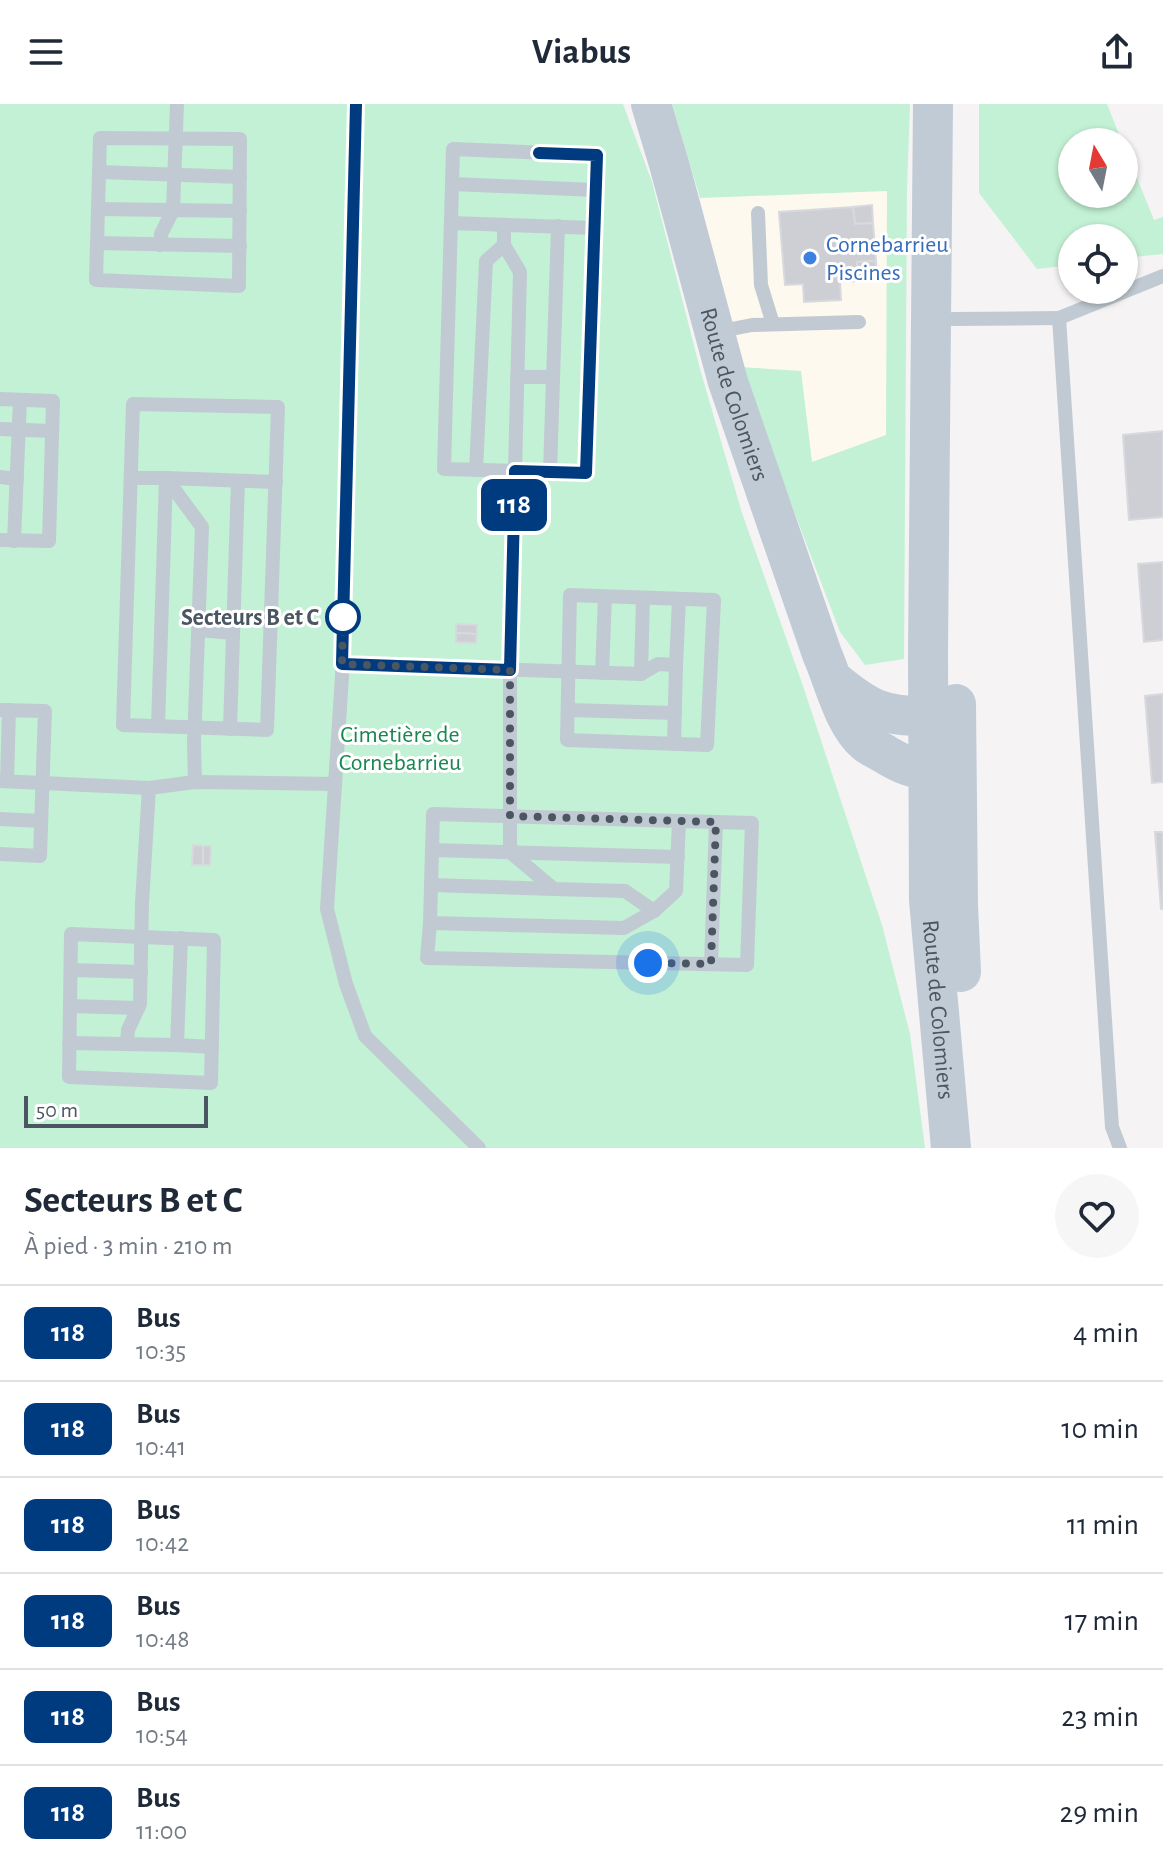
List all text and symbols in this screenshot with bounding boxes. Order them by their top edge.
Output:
icon: menu [24,30,68,74]
icon: share [1095,30,1139,74]
text: Viabus [532,34,631,70]
north arrow [1058,128,1138,208]
map controls [1058,128,1138,304]
button: locate [1058,224,1138,304]
place label: Cornebarrieu Piscines [826,233,949,285]
marker: Cornebarrieu Piscines [801,249,819,267]
street label: Route de Colomiers [695,305,772,484]
line badge: 118 [468,479,560,531]
text: 118 [497,491,531,519]
marker: Secteurs B et C [326,600,360,634]
place label: Secteurs B et C [181,606,320,630]
park label: Cimetière de Cornebarrieu [339,723,461,775]
street label: Route de Colomiers [918,919,958,1101]
your location [628,943,668,983]
scale bar [24,1092,208,1128]
text: 50 m [36,1099,78,1121]
button: heart [1055,1174,1139,1258]
text: Secteurs B et C [24,1182,242,1220]
text: À pied · 3 min · 210 m [24,1233,232,1259]
text: Bus [136,1303,181,1333]
text: 4 min [1073,1318,1139,1348]
text: 118 [51,1319,85,1347]
text: 10:35 [136,1338,186,1364]
text: Bus [136,1399,181,1429]
text: 10 min [1061,1414,1139,1444]
text: 118 [51,1415,85,1443]
text: 10:41 [136,1434,186,1460]
text: Bus [136,1495,181,1525]
text: 11 min [1067,1510,1139,1540]
text: 118 [51,1511,85,1539]
text: 10:42 [136,1530,189,1556]
text: Bus [136,1591,181,1621]
text: 17 min [1064,1606,1139,1636]
text: 118 [51,1607,85,1635]
text: 10:48 [136,1626,189,1652]
text: Bus [136,1687,181,1717]
text: 23 min [1061,1702,1139,1732]
text: 118 [51,1703,85,1731]
text: 10:54 [136,1722,188,1748]
text: Bus [136,1783,181,1813]
text: 29 min [1060,1798,1139,1828]
text: 118 [51,1799,85,1827]
text: 11:00 [136,1818,187,1844]

